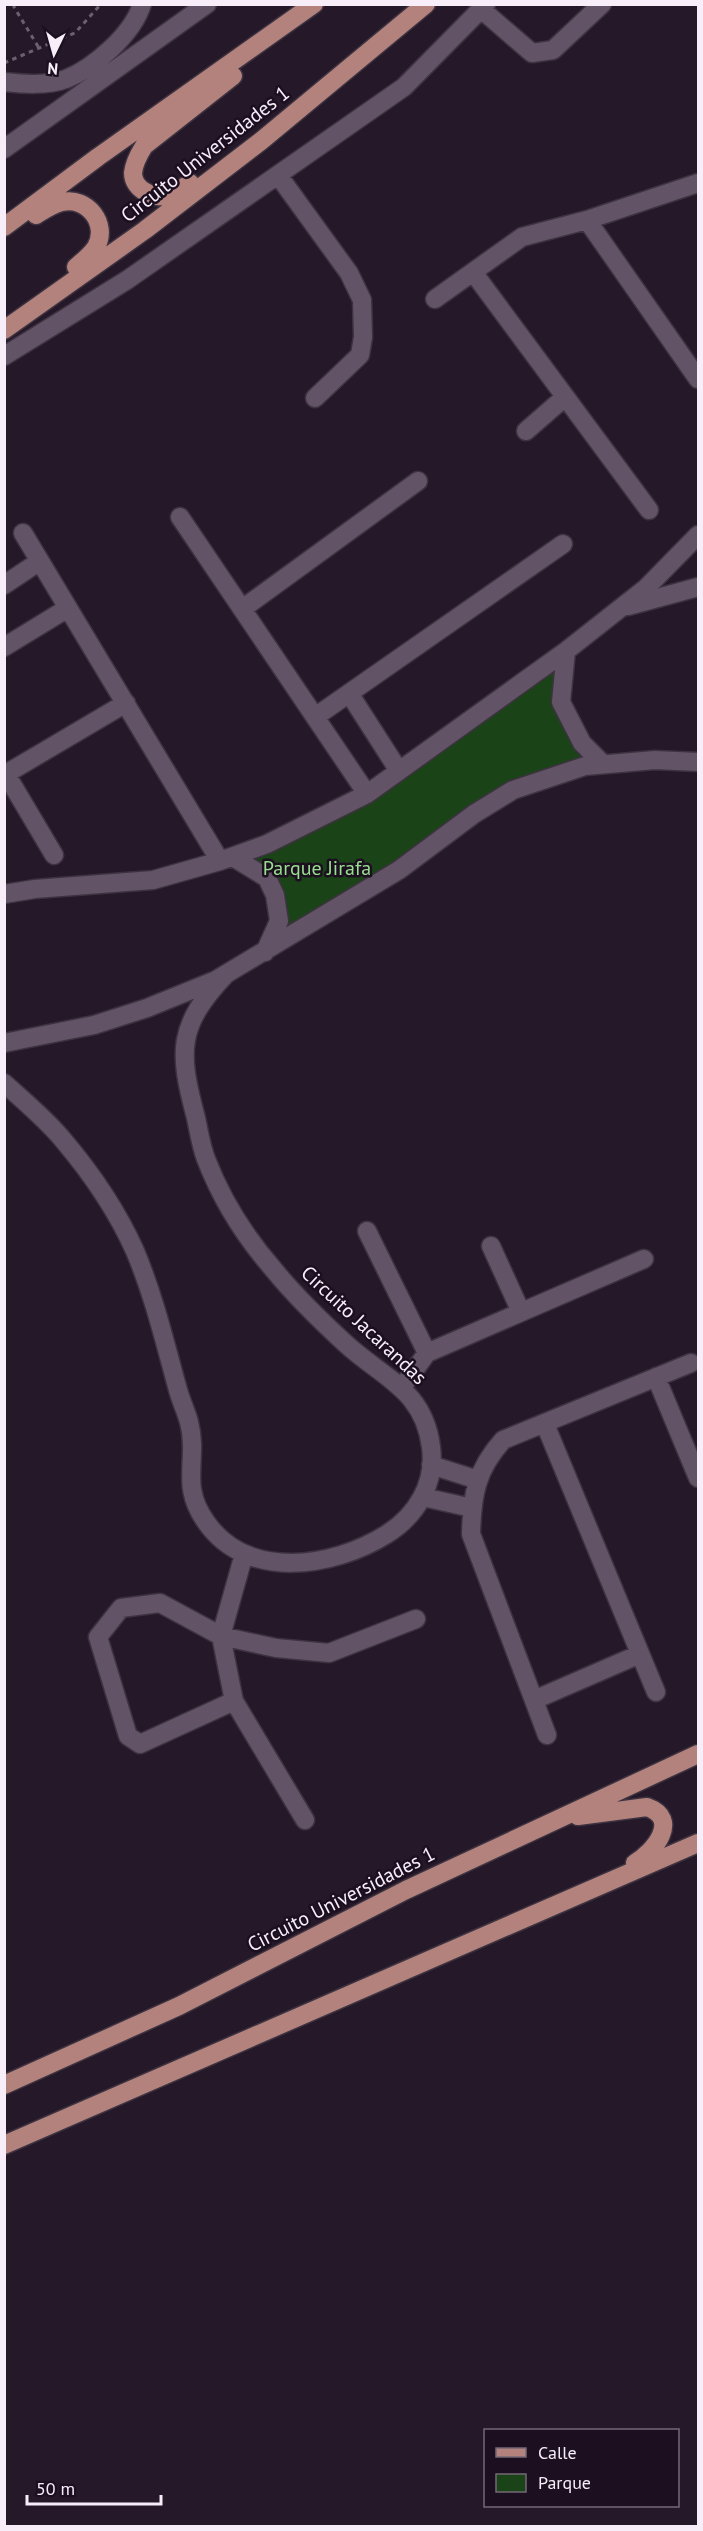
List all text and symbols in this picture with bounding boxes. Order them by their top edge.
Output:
north arrow [24,24,84,84]
text: N [47,59,59,79]
street label: Circuito Universidades 1 [115,80,295,228]
park label: Parque Jirafa [263,855,371,881]
street label: Circuito Jacarandas [296,1260,432,1390]
street label: Circuito Universidades 1 [243,1840,439,1958]
legend [484,2429,679,2507]
text: Calle [538,2441,577,2464]
scale bar [27,2468,160,2506]
text: Parque [538,2471,591,2494]
text: 50 m [36,2477,75,2500]

